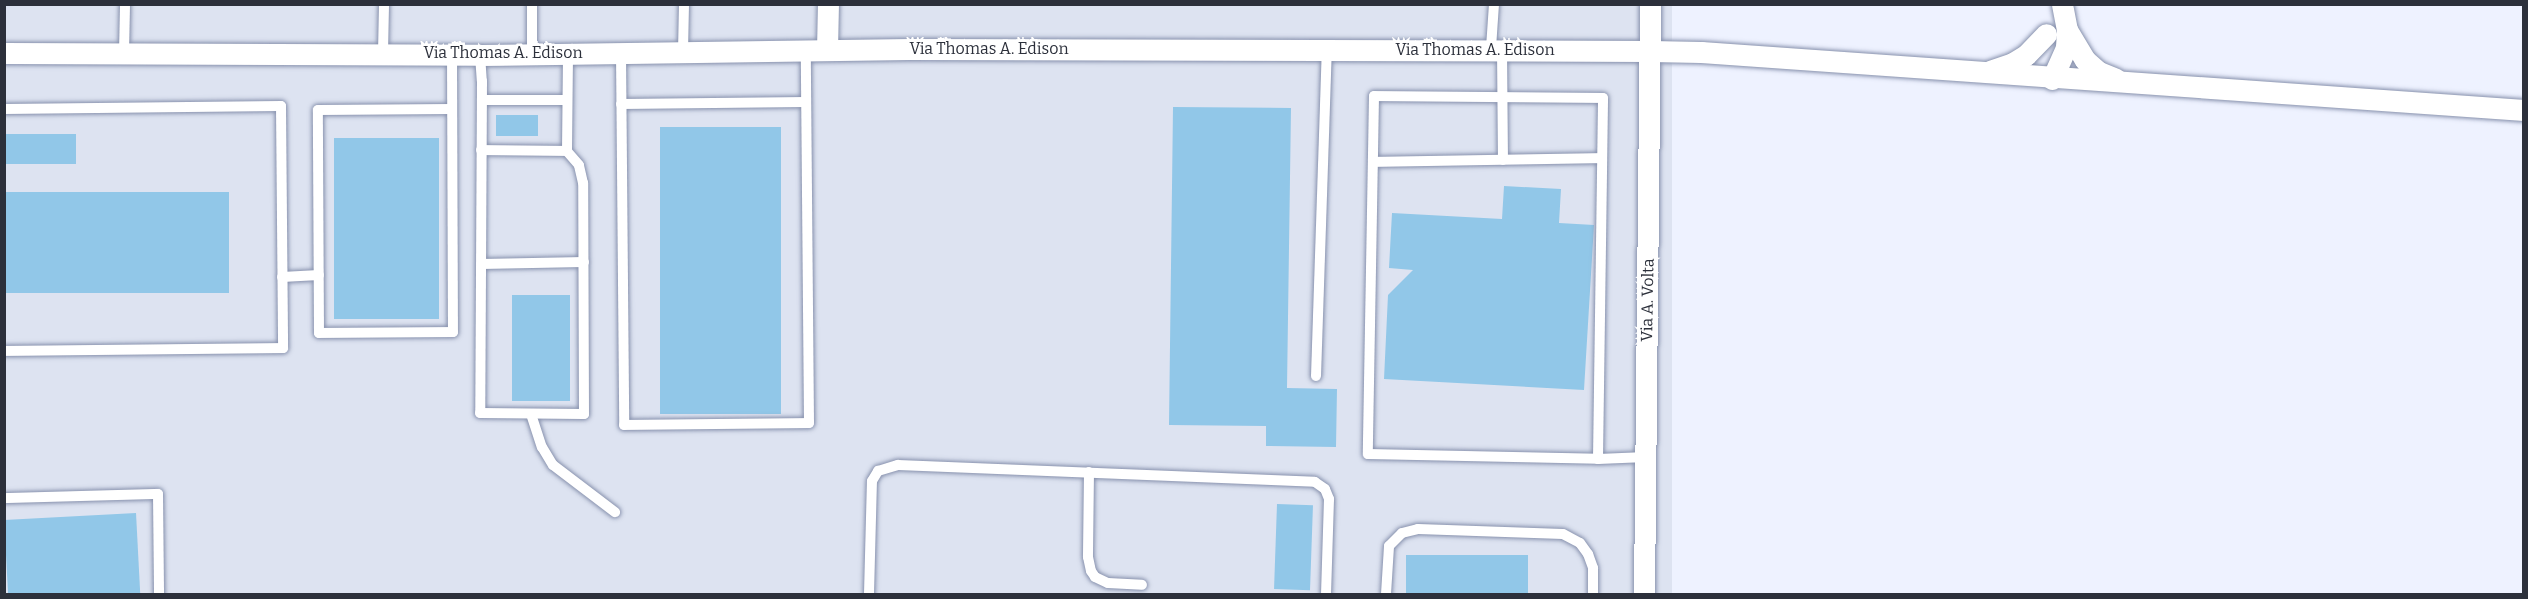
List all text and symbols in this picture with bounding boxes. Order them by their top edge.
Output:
street label: Via Thomas A. Edison [909,39,1069,59]
street label: Via Thomas A. Edison [1395,40,1555,60]
street label: Via Thomas A. Edison [423,43,583,63]
street label: Via A. Volta [1638,258,1658,342]

